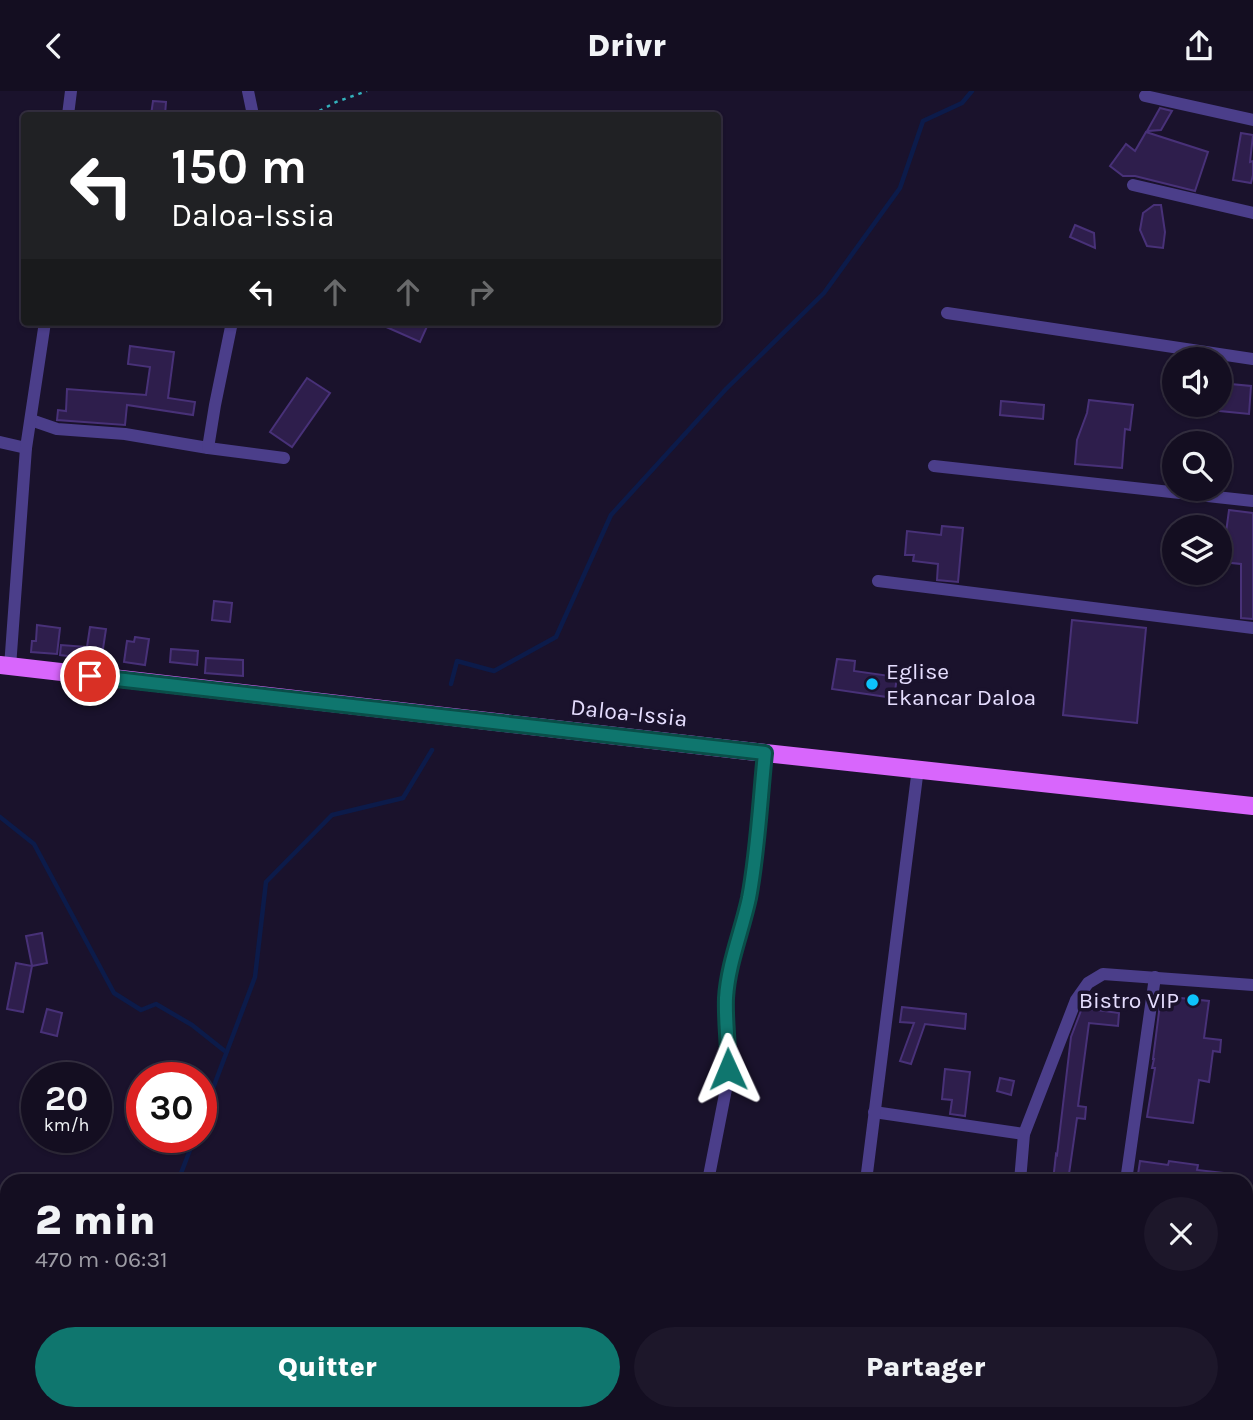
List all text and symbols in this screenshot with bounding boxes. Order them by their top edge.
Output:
icon: back [35,27,73,65]
text: Drivr [587,27,666,64]
icon: share [1180,27,1218,65]
text: 150 m [171,138,307,195]
icon: left [56,140,147,231]
text: Daloa-Issia [171,197,335,234]
icon: left [243,273,281,311]
icon: ahead [316,273,354,311]
icon: ahead [389,273,427,311]
icon: right [462,273,500,311]
map controls [1162,347,1232,585]
button: sound [1162,347,1232,417]
button: search [1162,431,1232,501]
button: layers [1162,515,1232,585]
pin [60,646,120,706]
icon: arrive [71,657,109,695]
place label: Eglise Ekancar Daloa [886,658,1036,711]
marker: Eglise Ekancar Daloa [864,676,880,692]
street label: Daloa-Issia [569,693,689,733]
place label: Bistro VIP [1079,987,1179,1014]
marker: Bistro VIP [1185,992,1201,1008]
position arrow [691,1032,765,1106]
speed limit sign: 30 [126,1062,217,1153]
text: 20 [45,1078,88,1119]
text: km/h [44,1114,89,1136]
text: 2 min [35,1195,155,1245]
button: close [1144,1197,1218,1271]
text: 470 m · 06:31 [35,1246,168,1273]
button: Quitter [35,1327,620,1407]
button: Partager [634,1327,1218,1407]

